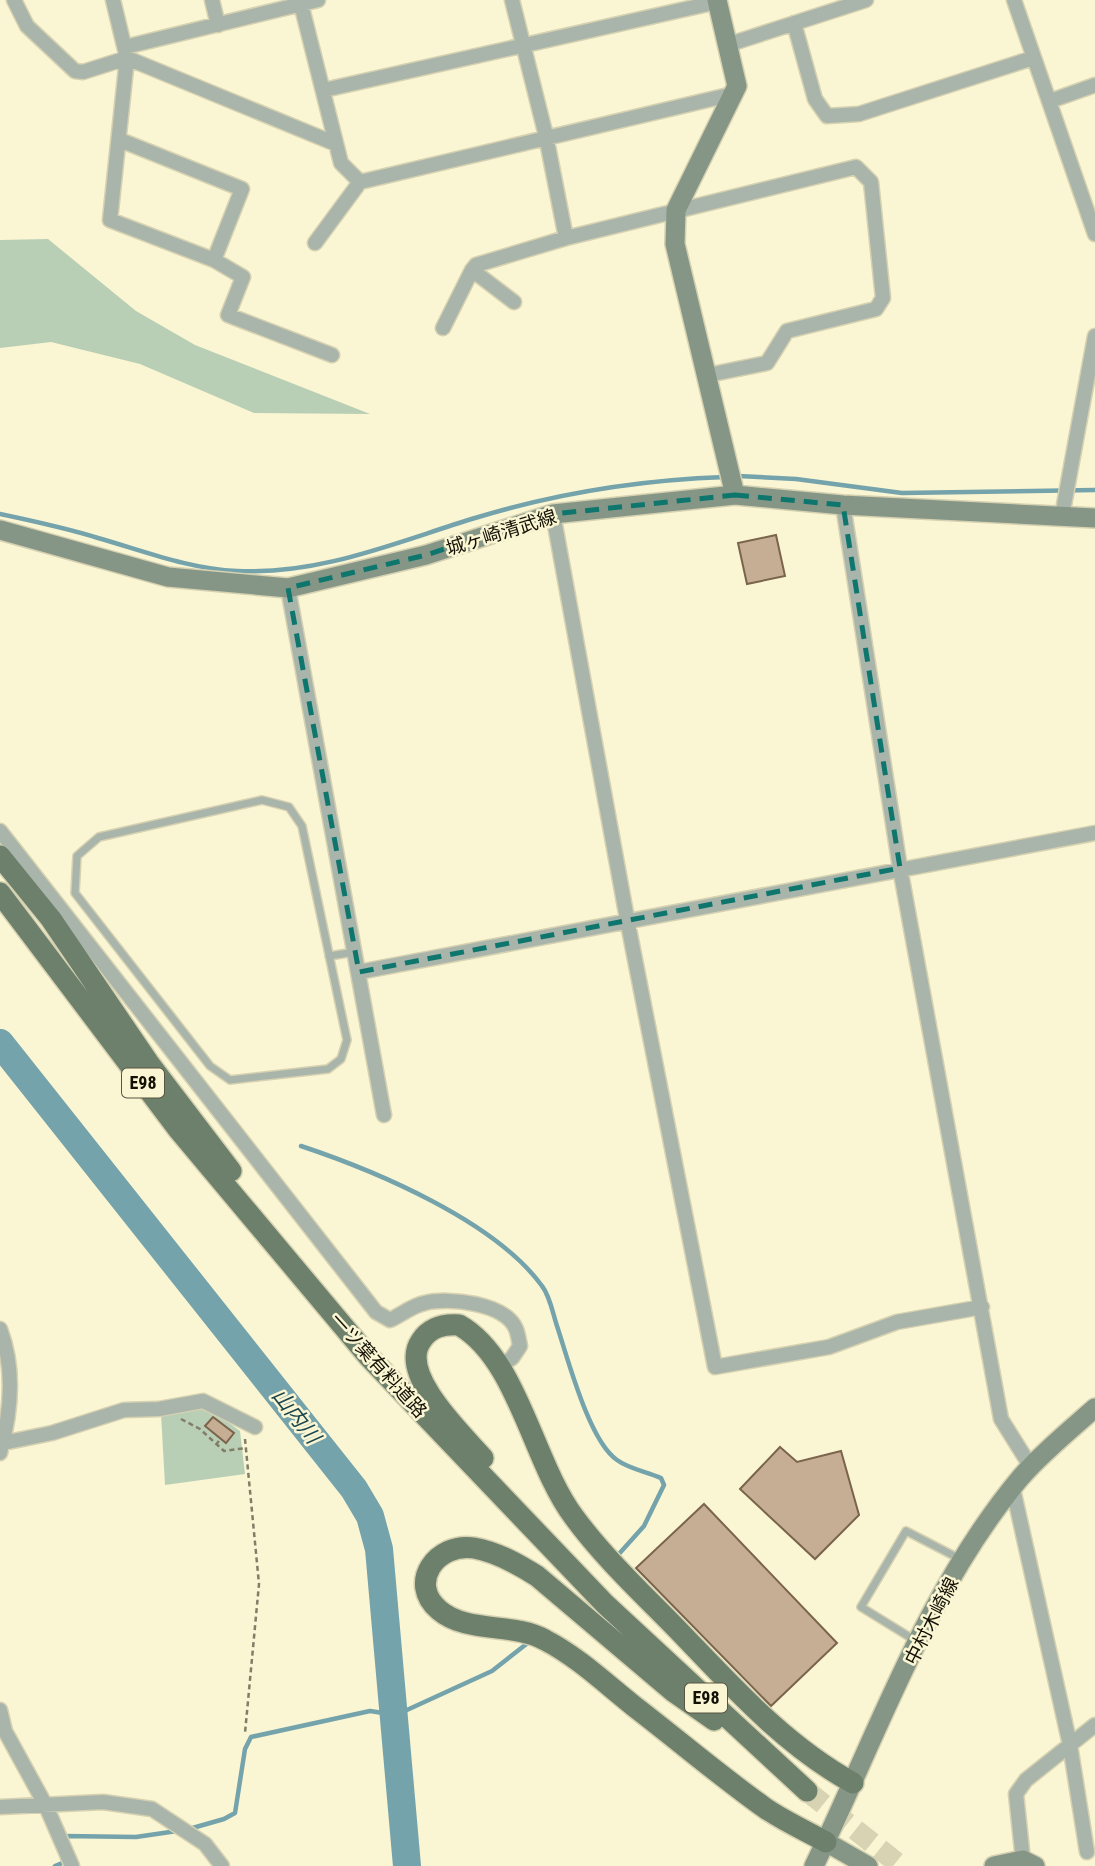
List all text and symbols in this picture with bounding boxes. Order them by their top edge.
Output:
street label: 城ヶ崎清武線 [443,505,559,560]
road number: E98 [122,1068,164,1098]
street label: 一ツ葉有料道路 [326,1308,432,1422]
water label: 山内川 [267,1384,326,1450]
street label: 中村木崎線 [900,1574,963,1669]
road number: E98 [685,1684,727,1713]

